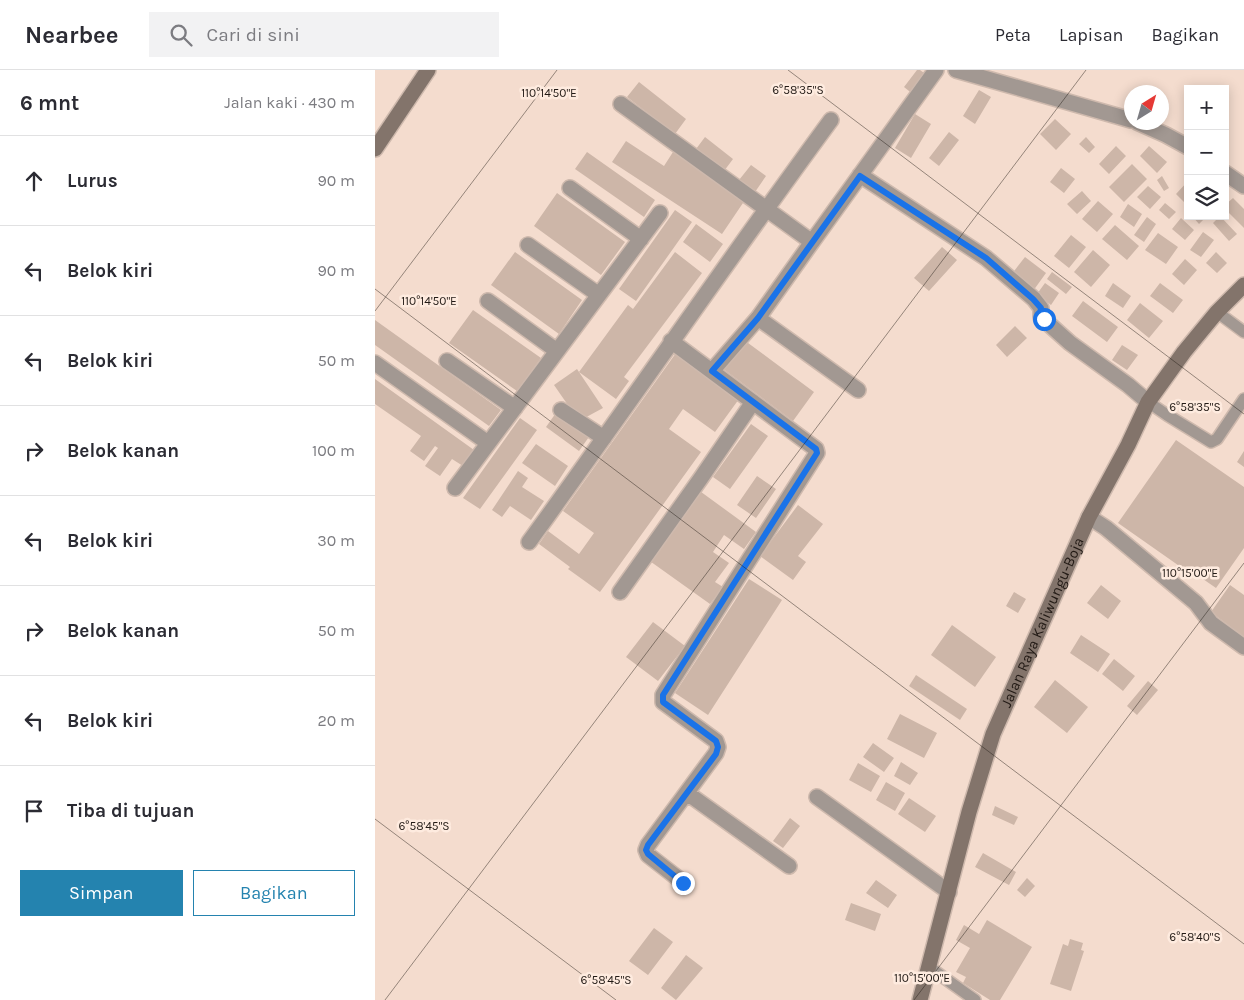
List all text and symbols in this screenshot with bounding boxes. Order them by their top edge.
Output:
search box [149,12,499,57]
text: Nearbee [25,21,119,49]
icon: search [167,21,195,49]
text: Cari di sini [207,24,300,46]
text: Peta [995,24,1031,46]
text: Lapisan [1059,24,1123,46]
text: Bagikan [1151,24,1219,46]
text: 6°58'35"S [772,83,824,97]
north arrow [1124,85,1169,130]
map controls [1184,85,1229,220]
button: + [1184,85,1229,130]
text: 110°14'50"E [521,86,577,100]
text: 6 mnt [20,91,79,115]
text: Jalan kaki · 430 m [224,93,355,112]
button: − [1184,130,1229,175]
icon: ahead [20,167,48,195]
text: Lurus [67,170,118,192]
text: 90 m [317,171,355,190]
button: layers [1184,175,1229,220]
icon: left [20,257,48,285]
text: Belok kiri [67,260,153,282]
text: 90 m [317,261,355,280]
text: 110°14'50"E [401,294,457,308]
route start [1033,308,1056,331]
icon: left [20,347,48,375]
text: Belok kiri [67,350,153,372]
text: 50 m [318,351,355,370]
text: 6°58'35"S [1169,400,1221,414]
icon: right [20,437,48,465]
text: Belok kanan [67,440,179,462]
text: 100 m [312,441,355,460]
icon: left [20,527,48,555]
text: Belok kiri [67,530,153,552]
text: 30 m [317,531,355,550]
street label: Jalan Raya Kaliwungu-Boja [997,535,1088,710]
text: 110°15'00"E [1162,566,1218,580]
icon: right [20,617,48,645]
text: Belok kanan [67,620,179,642]
text: 50 m [318,621,355,640]
icon: left [20,707,48,735]
text: Belok kiri [67,710,153,732]
text: 20 m [317,711,355,730]
icon: arrive [20,797,48,825]
text: Tiba di tujuan [67,800,194,822]
text: 6°58'45"S [398,819,450,833]
button: Simpan [20,870,183,916]
button: Bagikan [193,870,355,916]
route end [672,872,695,895]
text: 6°58'40"S [1169,930,1221,944]
text: 110°15'00"E [894,971,950,985]
text: 6°58'45"S [580,973,632,987]

